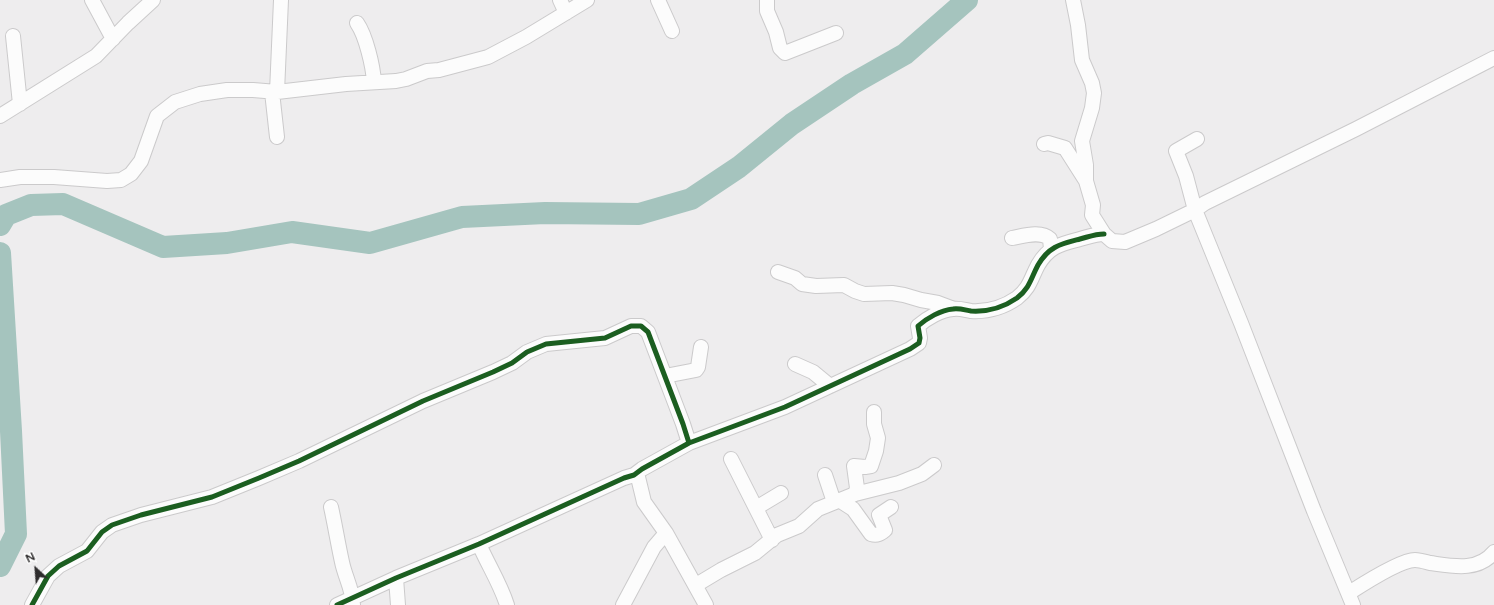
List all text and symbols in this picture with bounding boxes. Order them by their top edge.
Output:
north arrow [16,549,56,589]
text: N [24,550,37,566]

